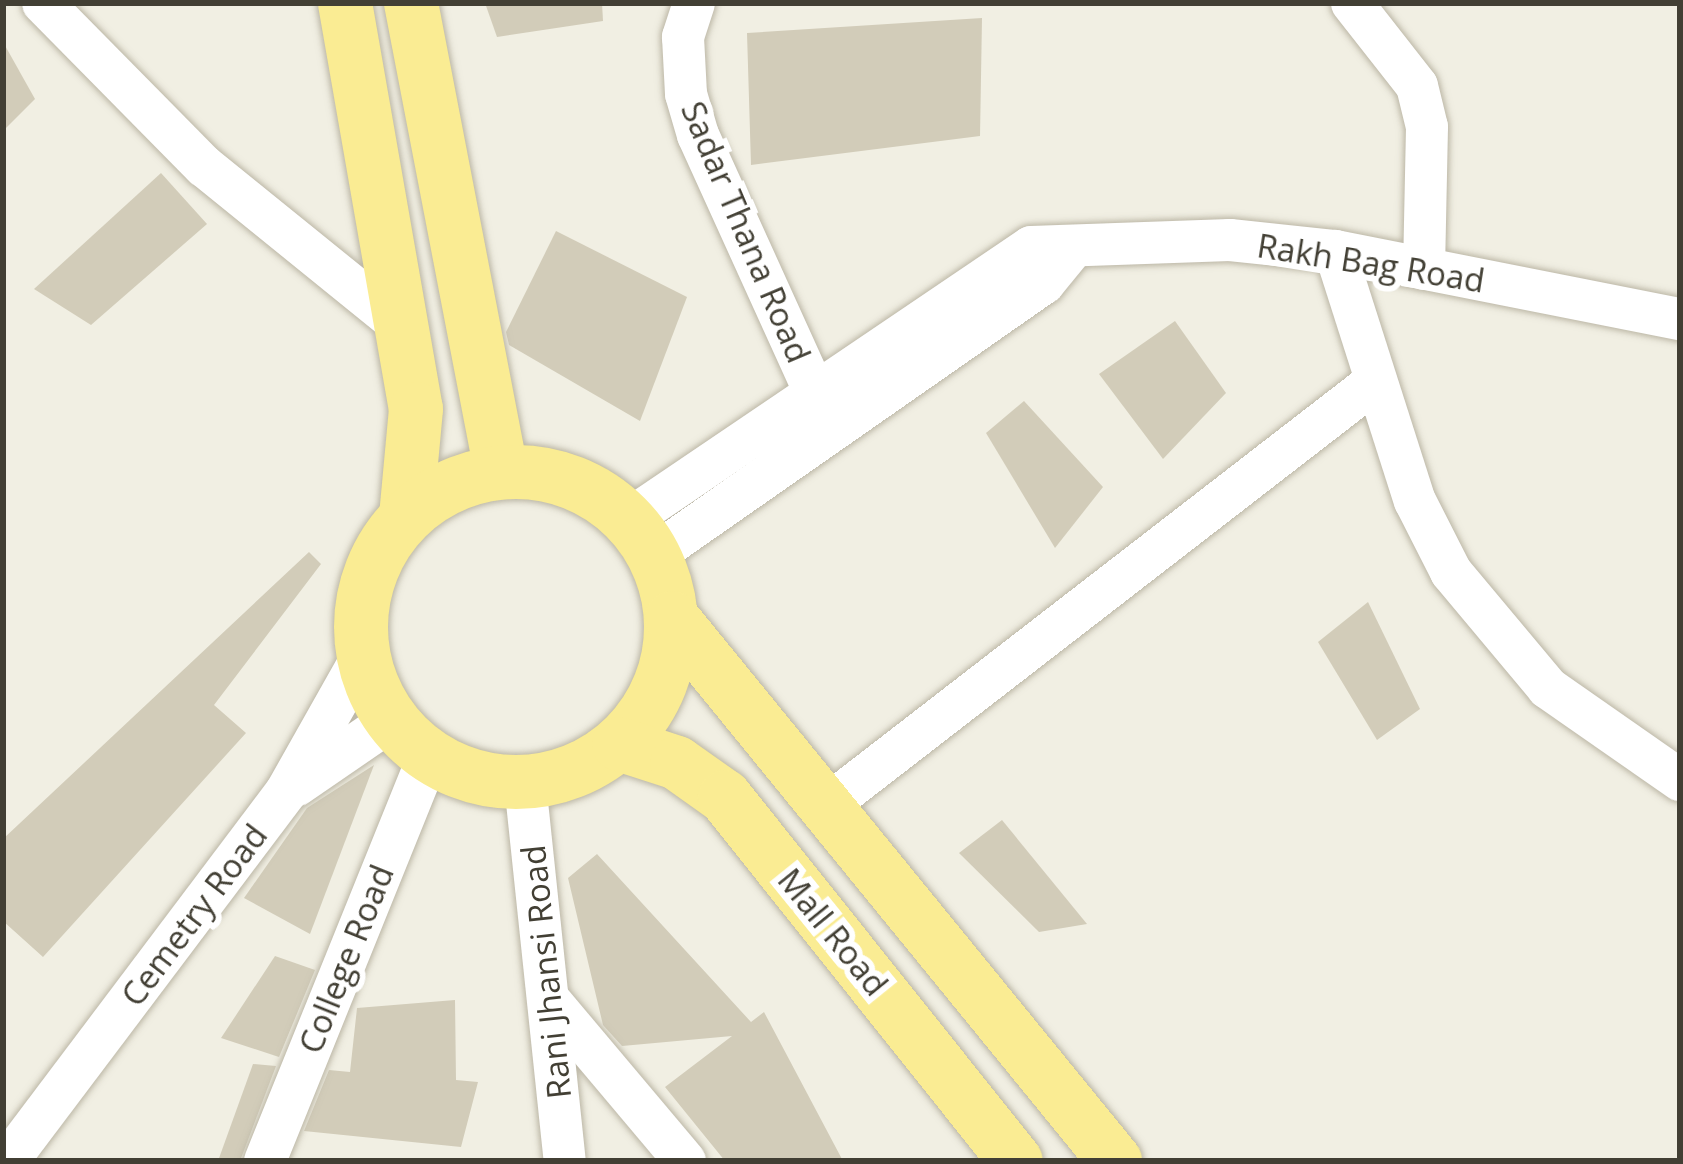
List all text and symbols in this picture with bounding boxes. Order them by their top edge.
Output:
street label: Sadar Thana Road [673,96,819,368]
street label: Rakh Bag Road [1254,225,1488,301]
street label: Cemetry Road [113,816,275,1014]
street label: Rani Jhansi Road [513,843,579,1101]
street label: College Road [290,859,402,1059]
street label: Mall Road [770,860,896,1004]

